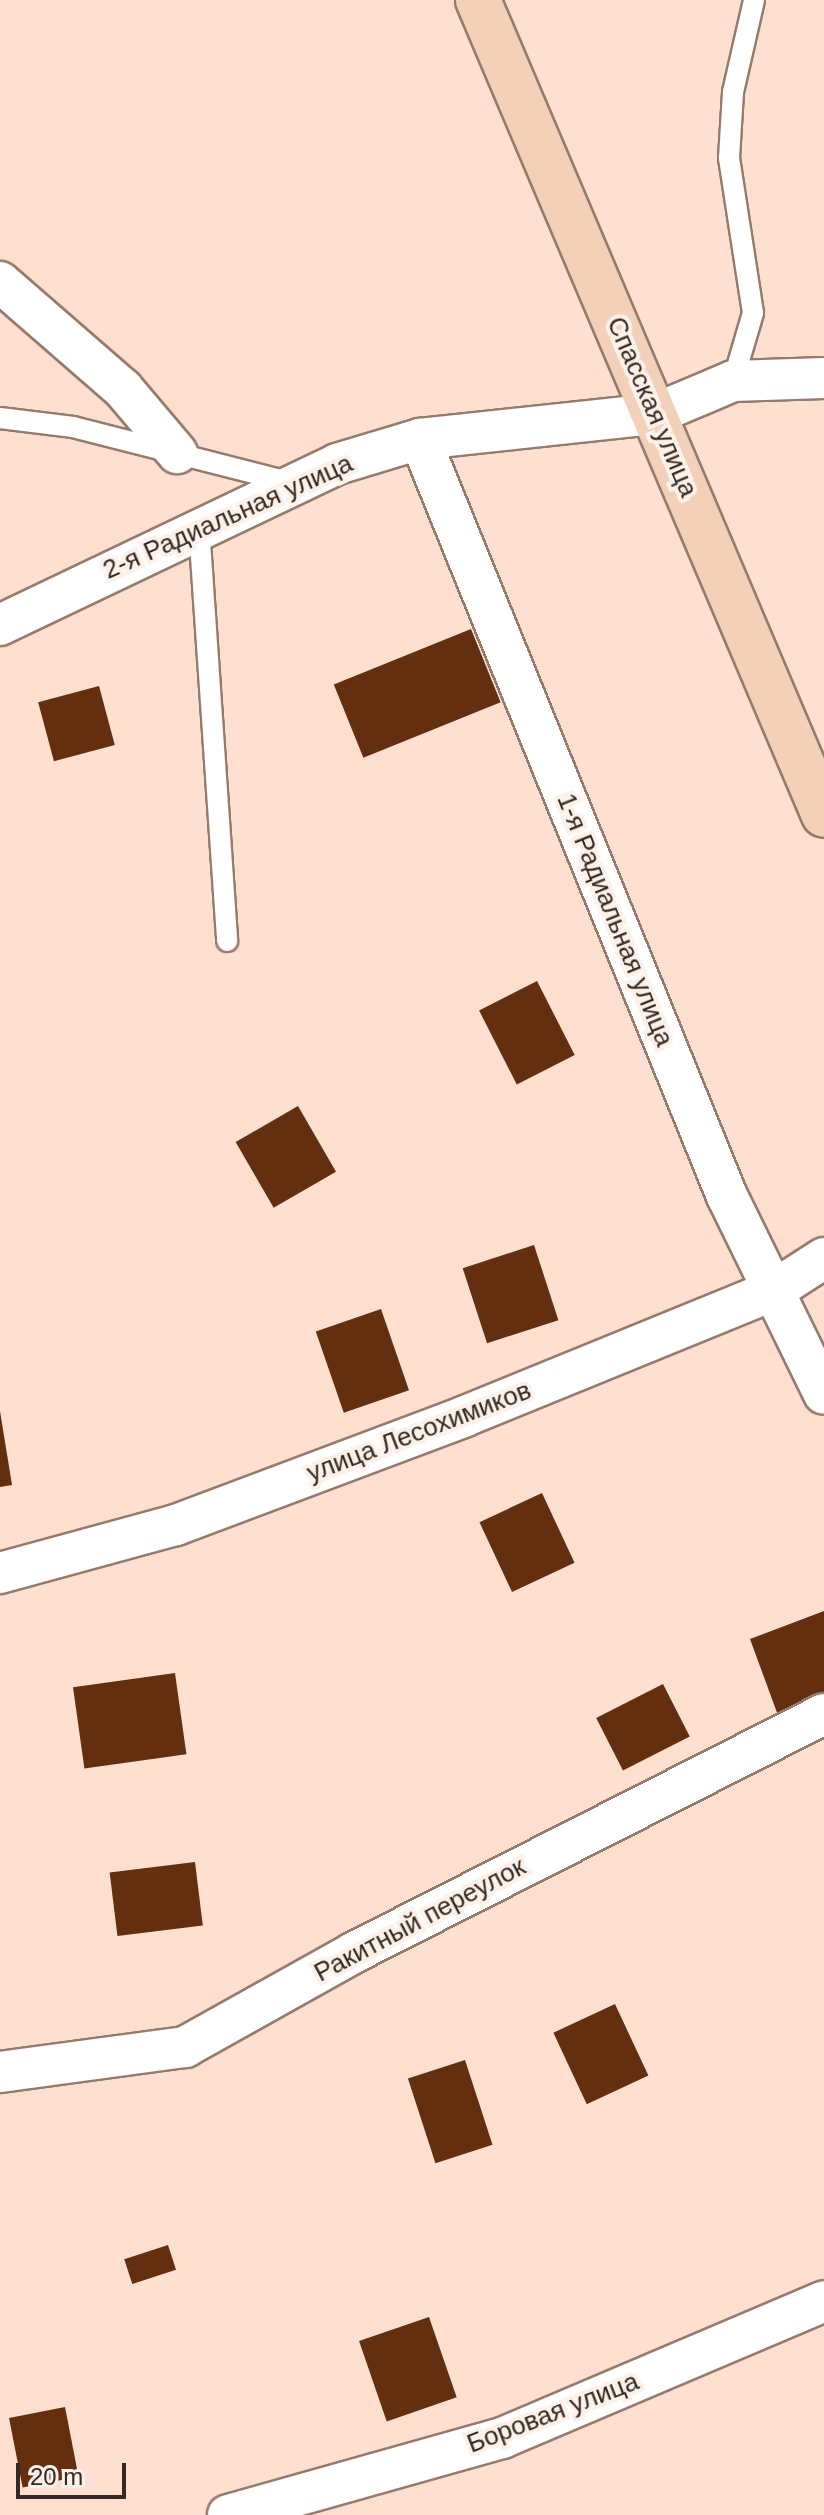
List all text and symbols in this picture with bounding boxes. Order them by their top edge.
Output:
street label: Спасская улица [600,312,704,502]
street label: 2-я Радиальная улица [98,448,358,586]
street label: 1-я Радиальная улица [550,789,680,1051]
street label: улица Лесохимиков [303,1375,535,1489]
street label: Ракитный переулок [309,1851,531,1989]
street label: Боровая улица [463,2366,643,2460]
scale bar [20,2447,130,2497]
text: 20 m [30,2463,83,2490]

